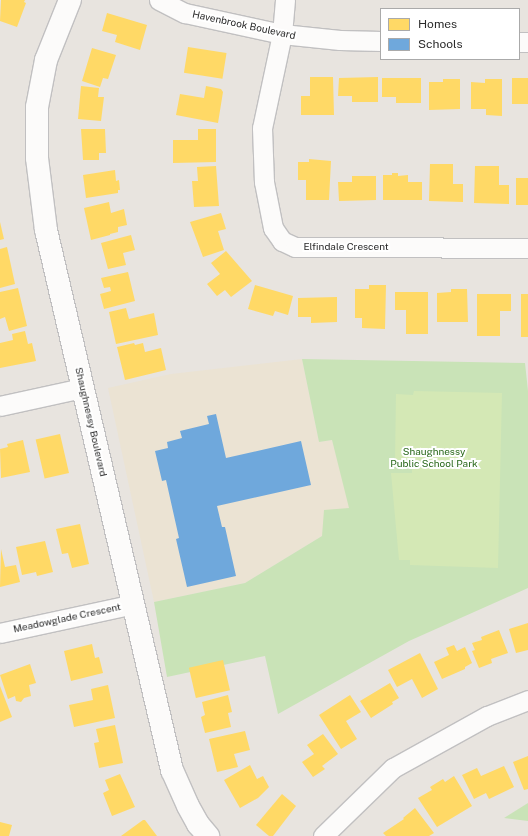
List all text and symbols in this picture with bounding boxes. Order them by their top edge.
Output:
street label: Havenbrook Boulevard [191,8,297,42]
legend [380,8,520,60]
text: Homes [418,17,457,31]
text: Schools [418,37,463,51]
street label: Elfindale Crescent [303,241,389,253]
street label: Shaughnessy Boulevard [73,366,109,478]
park label: Shaughnessy Public School Park [390,445,478,468]
street label: Meadowglade Crescent [12,601,122,635]

